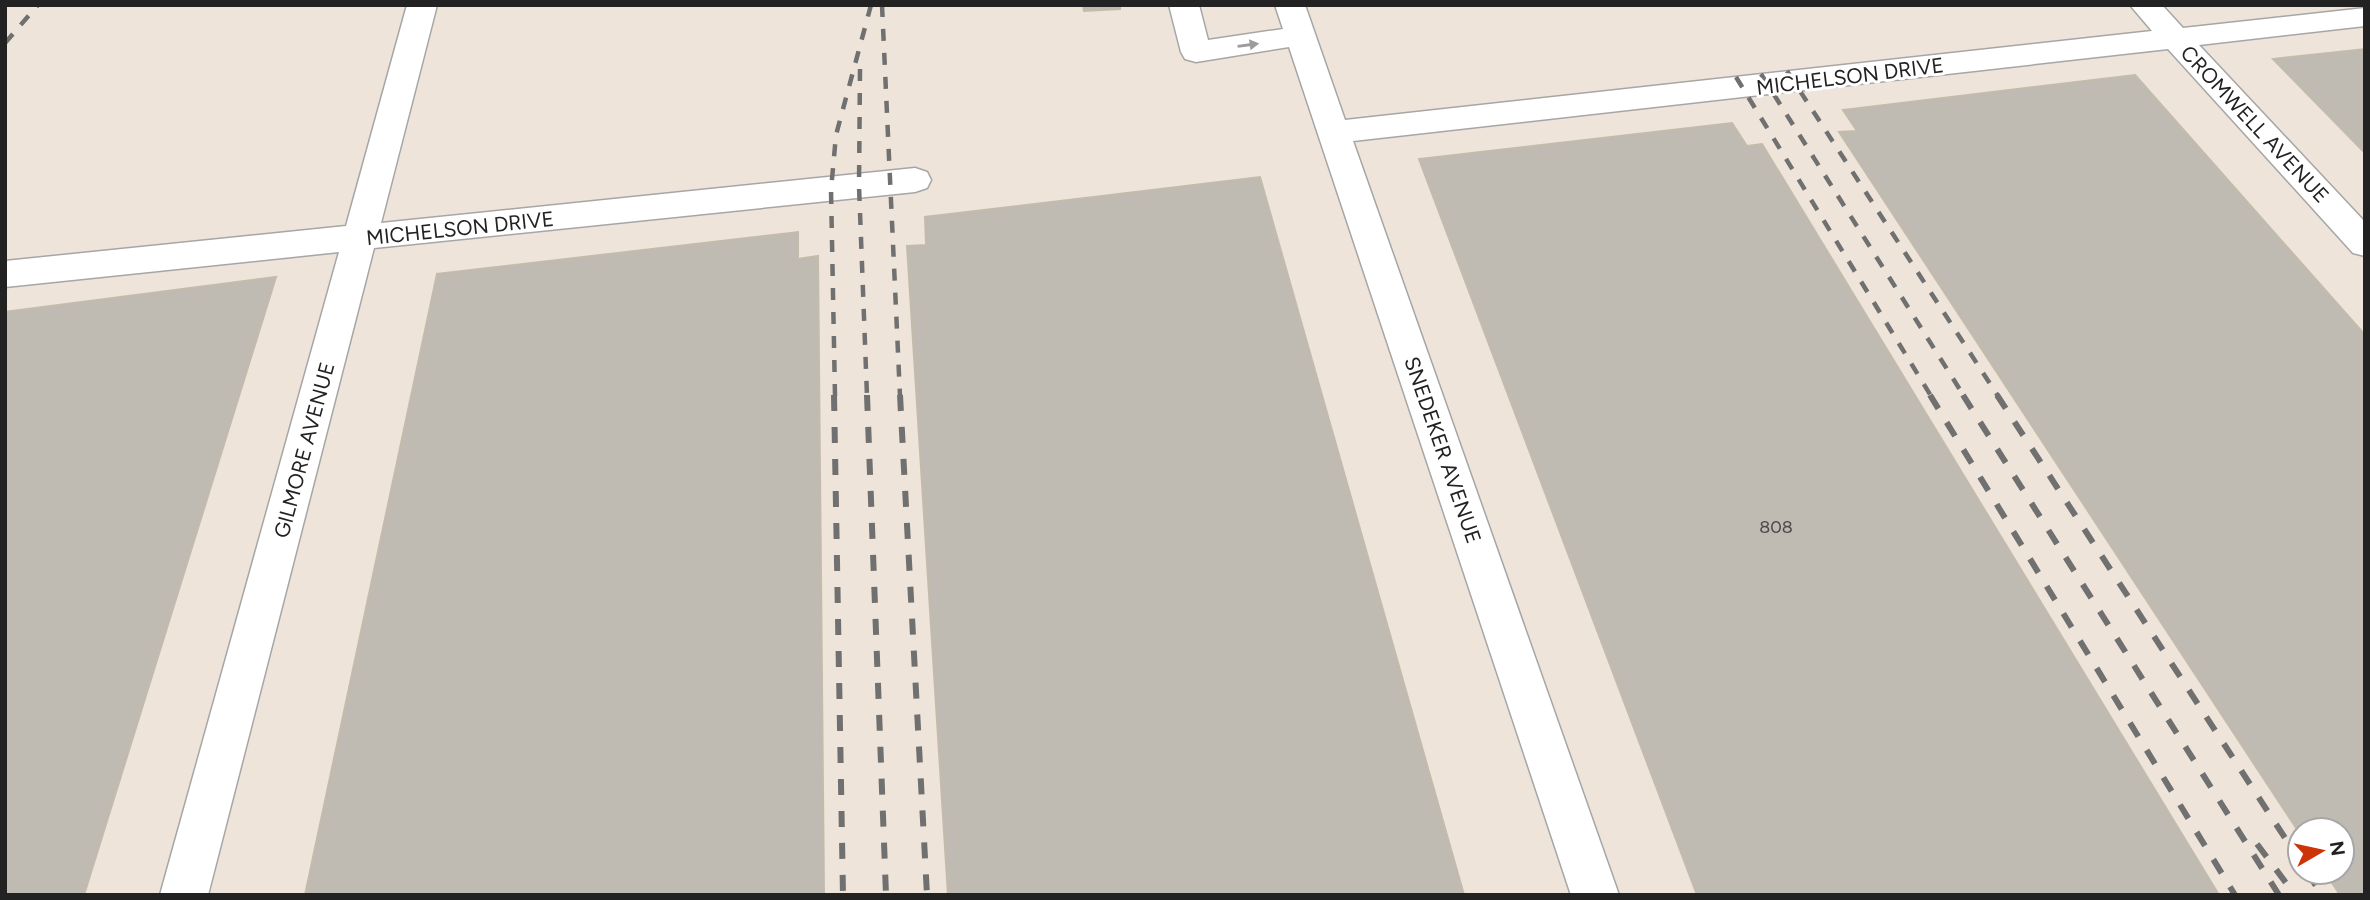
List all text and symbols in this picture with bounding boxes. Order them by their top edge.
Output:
one-way arrow [1237,39,1259,50]
street label: CROMWELL AVENUE [2176,40,2334,208]
street label: MICHELSON DRIVE [1755,52,1945,100]
street label: MICHELSON DRIVE [365,206,555,250]
street label: SNEDEKER AVENUE [1399,353,1487,547]
street label: GILMORE AVENUE [269,359,339,541]
house number: 808 [1759,516,1793,538]
north arrow [2286,816,2356,886]
text: N [2325,839,2350,857]

